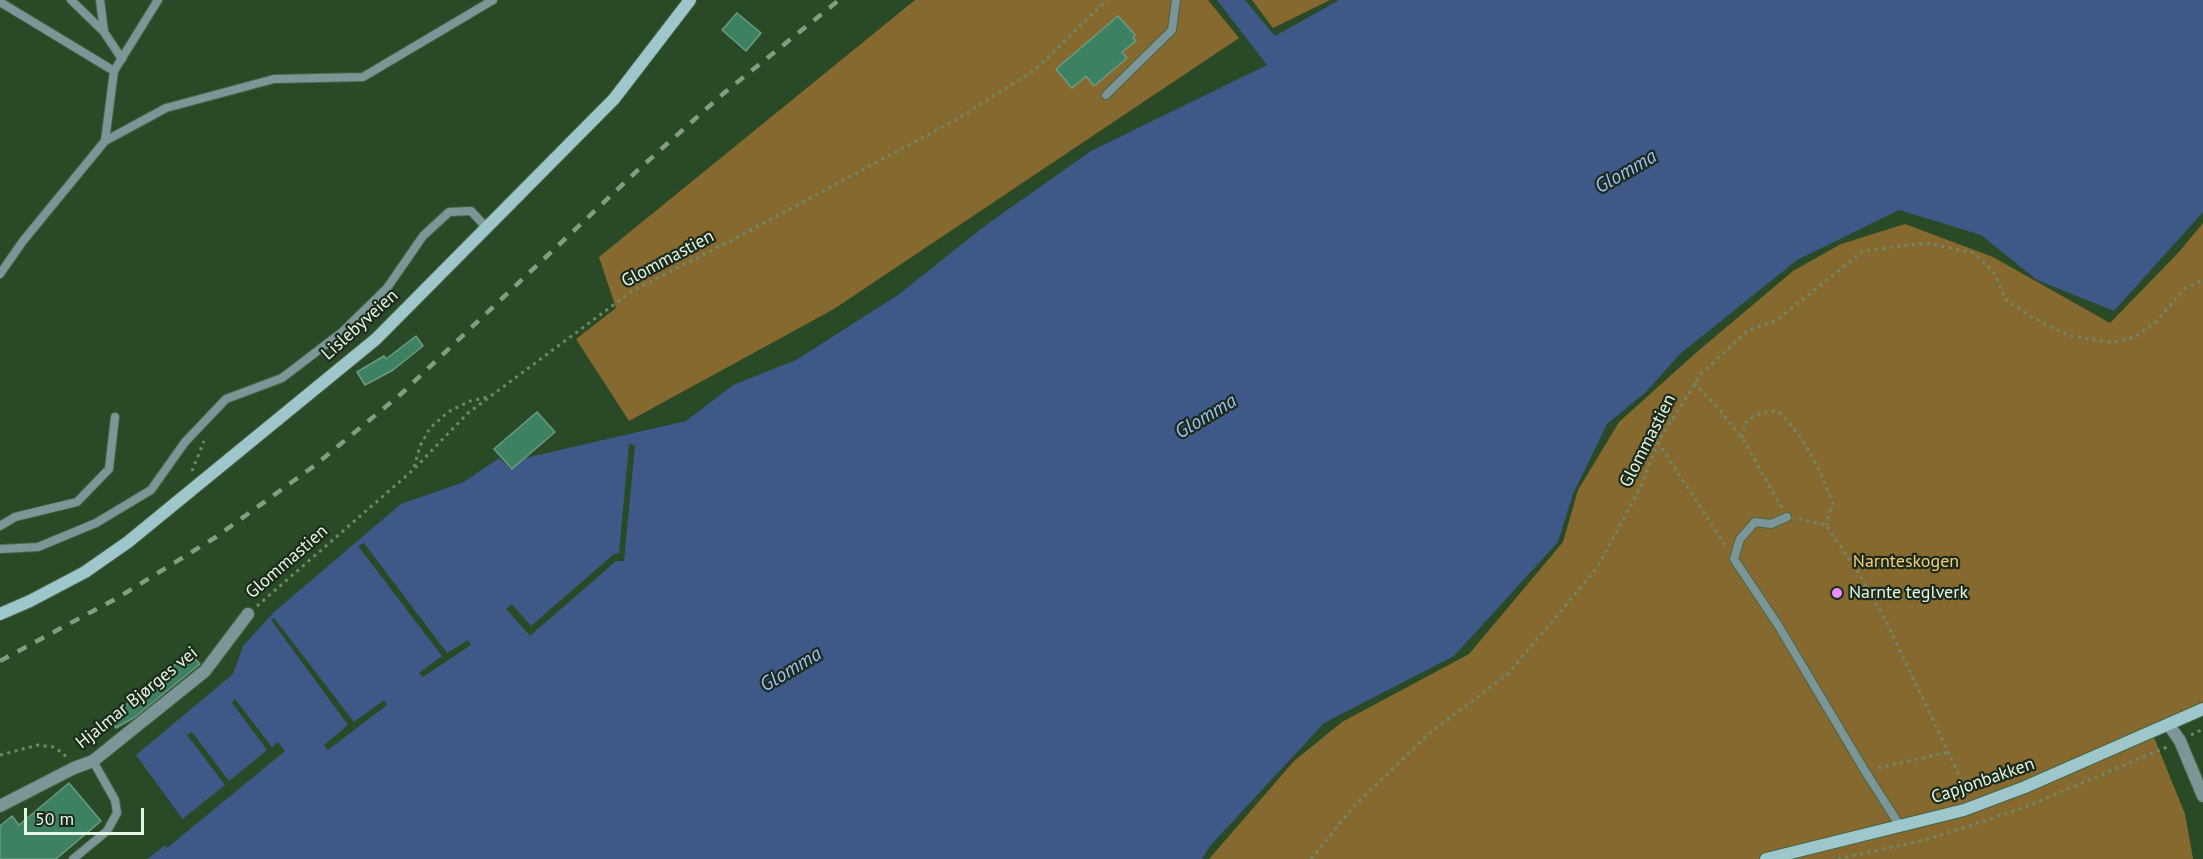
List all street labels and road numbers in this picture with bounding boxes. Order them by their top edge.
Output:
street label: Glommastien [618,226,718,292]
street label: Lislebyveien [317,285,403,365]
street label: Glommastien [1615,391,1681,491]
street label: Glommastien [242,521,332,603]
street label: Hjalmar Bjørges vei [72,642,202,754]
street label: Capjonbakken [1929,753,2037,809]

